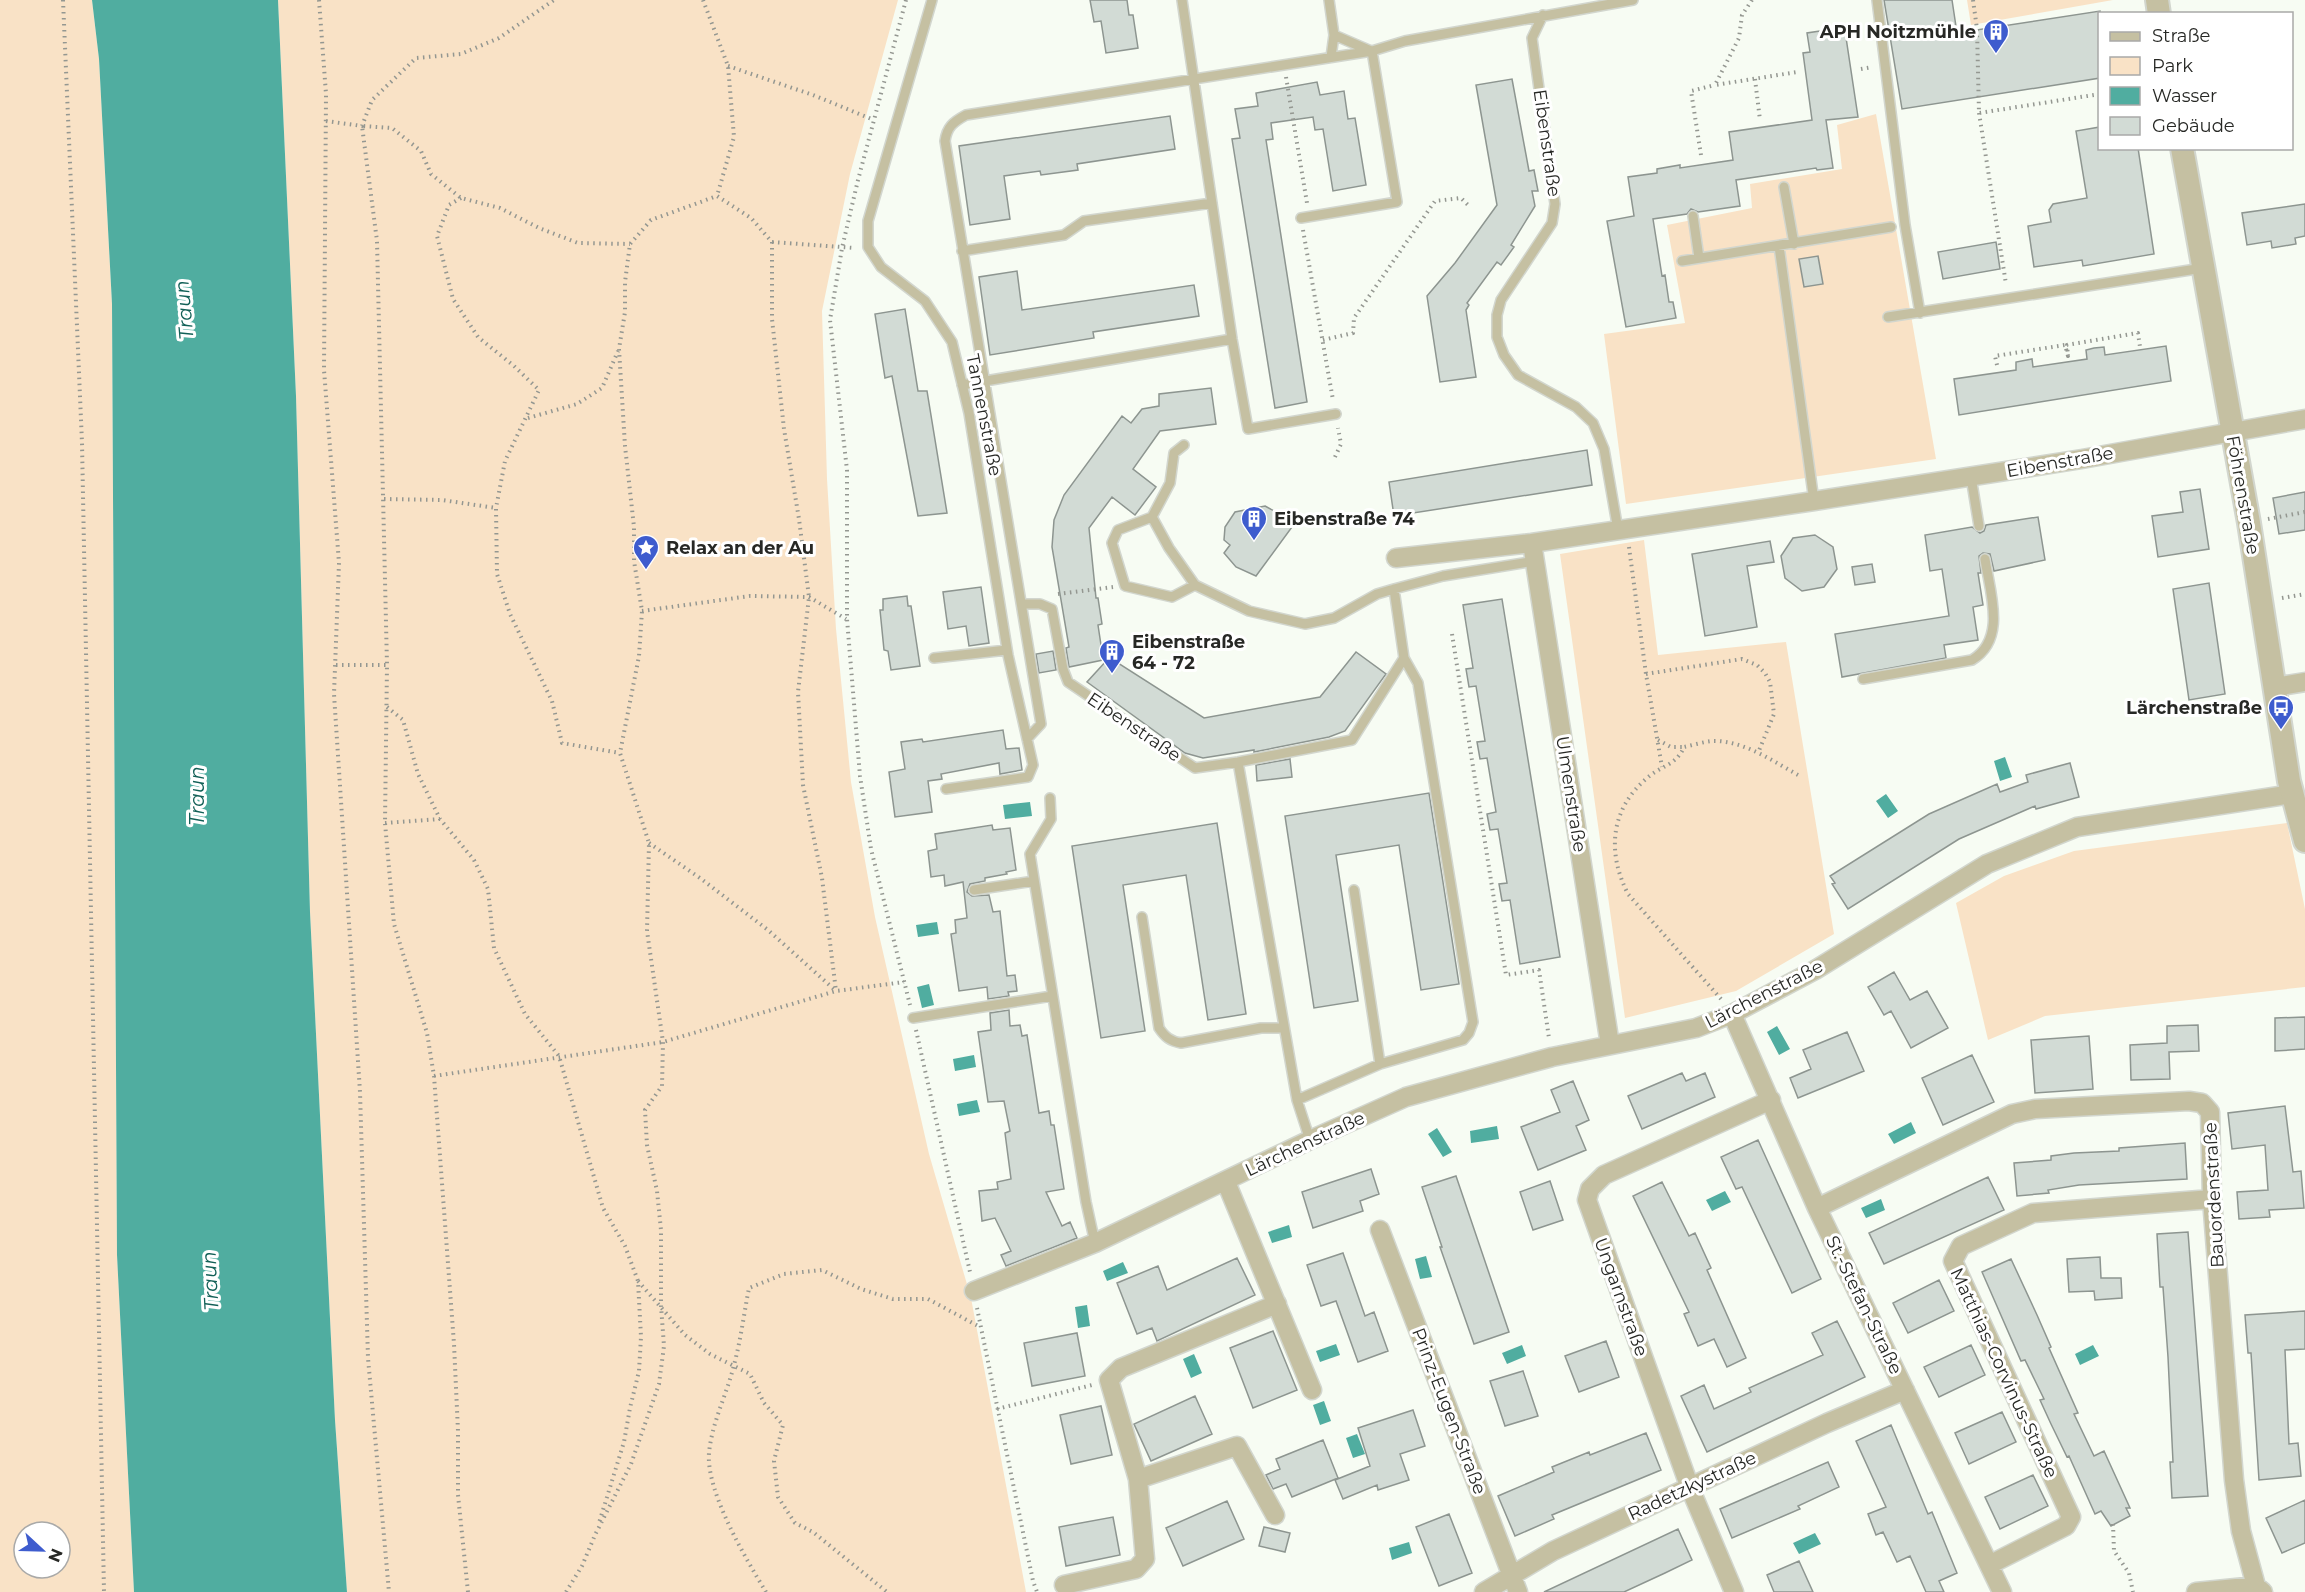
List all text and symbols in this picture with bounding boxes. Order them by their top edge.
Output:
legend [2098,12,2293,150]
building icon: APH Noitzmühle [1981,17,2011,55]
place label: APH Noitzmühle [1819,21,1976,43]
text: Straße [2152,25,2211,47]
text: Park [2152,55,2193,77]
text: Wasser [2152,85,2217,107]
street label: Eibenstraße [1529,88,1565,198]
text: Gebäude [2152,115,2235,137]
water label: Traun [169,279,199,341]
street label: Tannenstraße [961,352,1007,478]
street label: Föhrenstraße [2222,434,2264,556]
street label: Eibenstraße [2005,442,2115,482]
building icon: Eibenstraße 74 [1239,504,1269,542]
place label: Eibenstraße 74 [1274,508,1415,530]
place icon: Relax an der Au [631,533,661,571]
place label: Relax an der Au [666,537,814,559]
place label: Eibenstraße 64 - 72 [1132,631,1245,674]
building icon: Eibenstraße 64 - 72 [1097,637,1127,675]
street label: Eibenstraße [1083,688,1185,766]
bus stop icon: Lärchenstraße [2266,693,2296,731]
place label: Lärchenstraße [2126,697,2262,719]
street label: Ulmenstraße [1551,734,1591,854]
water label: Traun [185,766,209,826]
street label: Lärchenstraße [1701,955,1827,1033]
street label: Lärchenstraße [1242,1107,1368,1181]
street label: Bauordenstraße [2199,1121,2229,1268]
street label: St.-Stefan-Straße [1821,1232,1907,1378]
street label: Ungarnstraße [1589,1235,1653,1359]
water label: Traun [196,1251,224,1311]
street label: Matthias-Corvinus-Straße [1946,1264,2062,1482]
street label: Prinz-Eugen-Straße [1407,1325,1491,1498]
street label: Radetzkystraße [1624,1447,1760,1525]
north arrow [12,1520,72,1580]
text: N [44,1546,67,1565]

